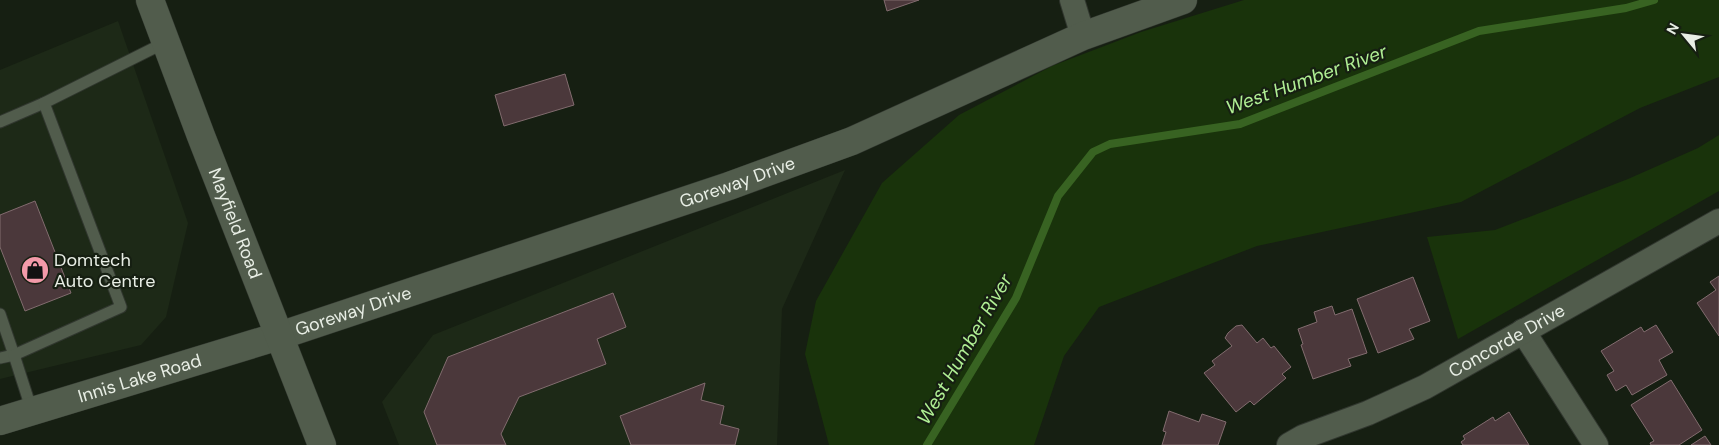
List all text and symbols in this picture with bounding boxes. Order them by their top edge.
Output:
north arrow [1659,10,1709,60]
text: N [1662,20,1683,38]
water label: West Humber River [1222,38,1391,120]
street label: Goreway Drive [676,151,798,214]
street label: Mayfield Road [203,164,268,282]
place label: Domtech Auto Centre [54,248,155,293]
shop icon: Domtech Auto Centre [20,255,50,285]
water label: West Humber River [911,269,1018,429]
street label: Goreway Drive [292,281,415,342]
street label: Concorde Drive [1444,298,1569,383]
street label: Innis Lake Road [75,348,204,409]

